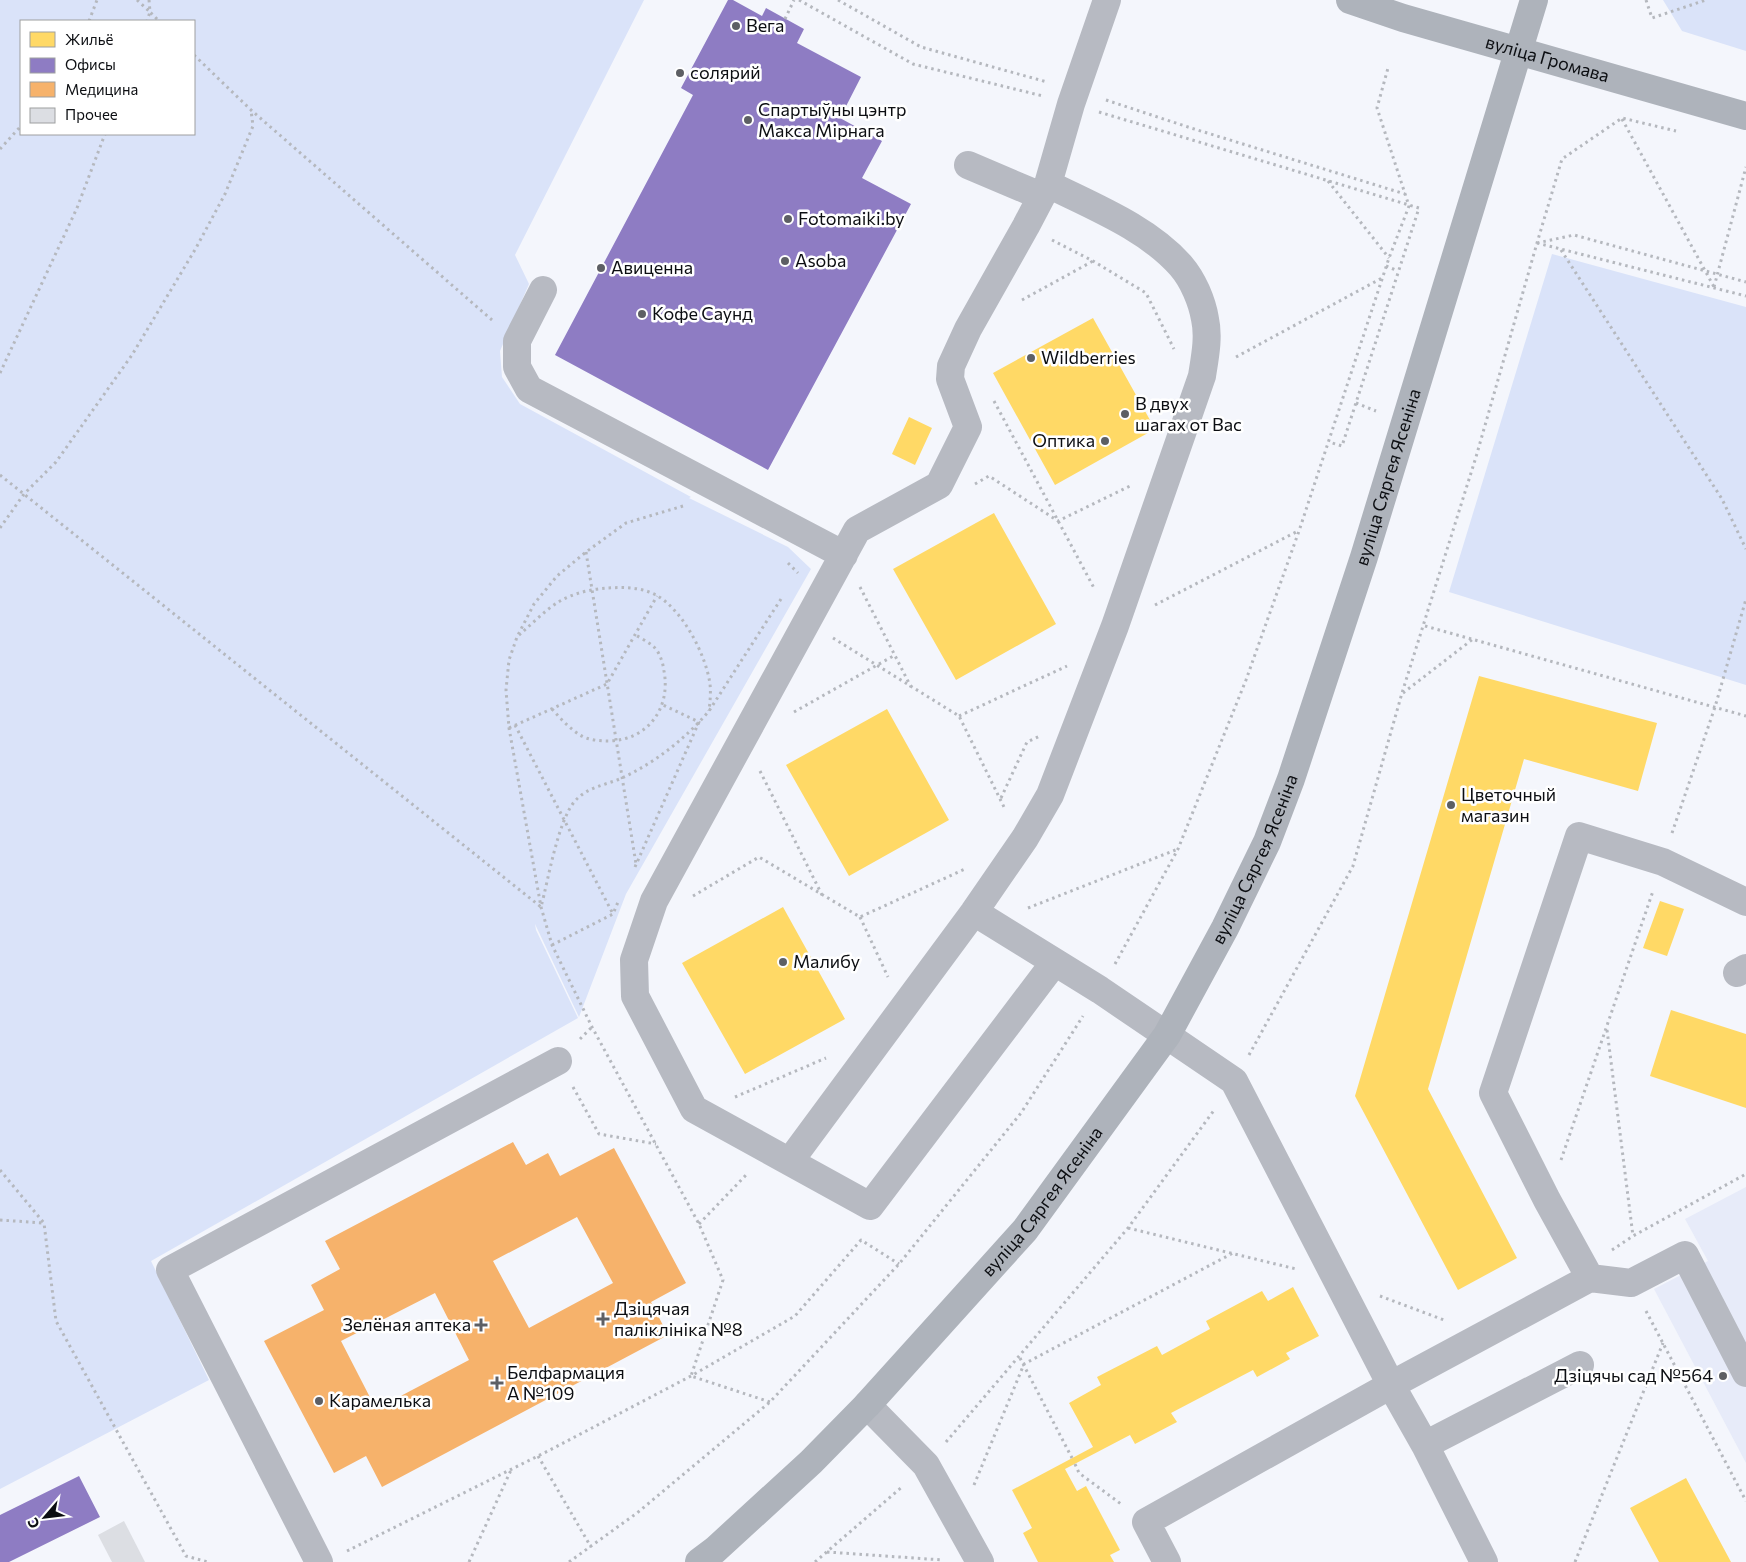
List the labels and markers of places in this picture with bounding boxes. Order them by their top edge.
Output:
place label: Вега [746,14,784,36]
marker: Вега [730,20,742,32]
place label: солярий [690,61,761,83]
marker: солярий [674,67,686,79]
place label: Спартыўны цэнтр Макса Мірнага [758,98,907,141]
marker: Спартыўны цэнтр Макса Мірнага [742,114,754,126]
place label: Fotomaiki.by [798,207,905,229]
marker: Fotomaiki.by [782,213,794,225]
place label: Asoba [795,249,846,271]
marker: Asoba [779,255,791,267]
place label: Авиценна [611,256,693,278]
marker: Авиценна [595,262,607,274]
place label: Кофе Саунд [652,302,753,324]
marker: Кофе Саунд [636,308,648,320]
place label: Wildberries [1041,346,1136,368]
marker: Wildberries [1025,352,1037,364]
place label: В двух шагах от Вас [1135,392,1242,435]
marker: В двух шагах от Вас [1119,408,1131,420]
place label: Оптика [1032,429,1095,451]
marker: Оптика [1099,435,1111,447]
place label: Цветочный магазин [1461,783,1556,826]
marker: Цветочный магазин [1445,799,1457,811]
place label: Малибу [793,950,860,972]
marker: Малибу [777,956,789,968]
place label: Дзіцячая паліклініка №8 [614,1297,743,1340]
marker: Дзіцячая паліклініка №8 [596,1312,610,1326]
place label: Зелёная аптека [342,1313,471,1335]
marker: Зелёная аптека [475,1319,487,1331]
place label: Белфармация А №109 [507,1361,625,1404]
place label: Дзіцячы сад №564 [1554,1364,1713,1386]
marker: Дзіцячы сад №564 [1717,1370,1729,1382]
marker: Белфармация А №109 [491,1377,503,1389]
place label: Карамелька [329,1389,431,1411]
marker: Карамелька [313,1395,325,1407]

